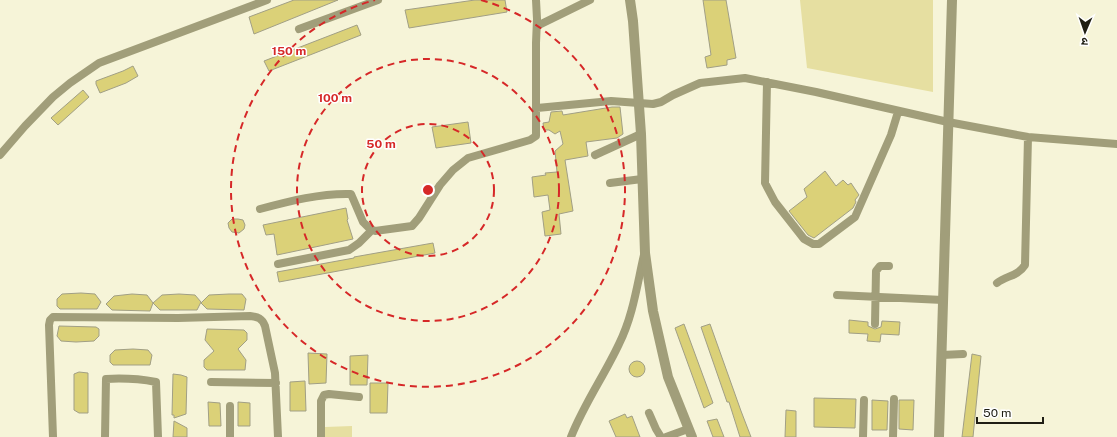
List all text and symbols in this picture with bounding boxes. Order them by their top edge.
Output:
north arrow [1065,12,1105,52]
text: उ [1081,36,1088,48]
text: 150 m [272,44,306,58]
text: 100 m [318,91,352,105]
text: 50 m [366,137,396,151]
centre of rings [421,183,435,197]
scale bar [977,399,1043,425]
text: 50 m [983,406,1011,420]

